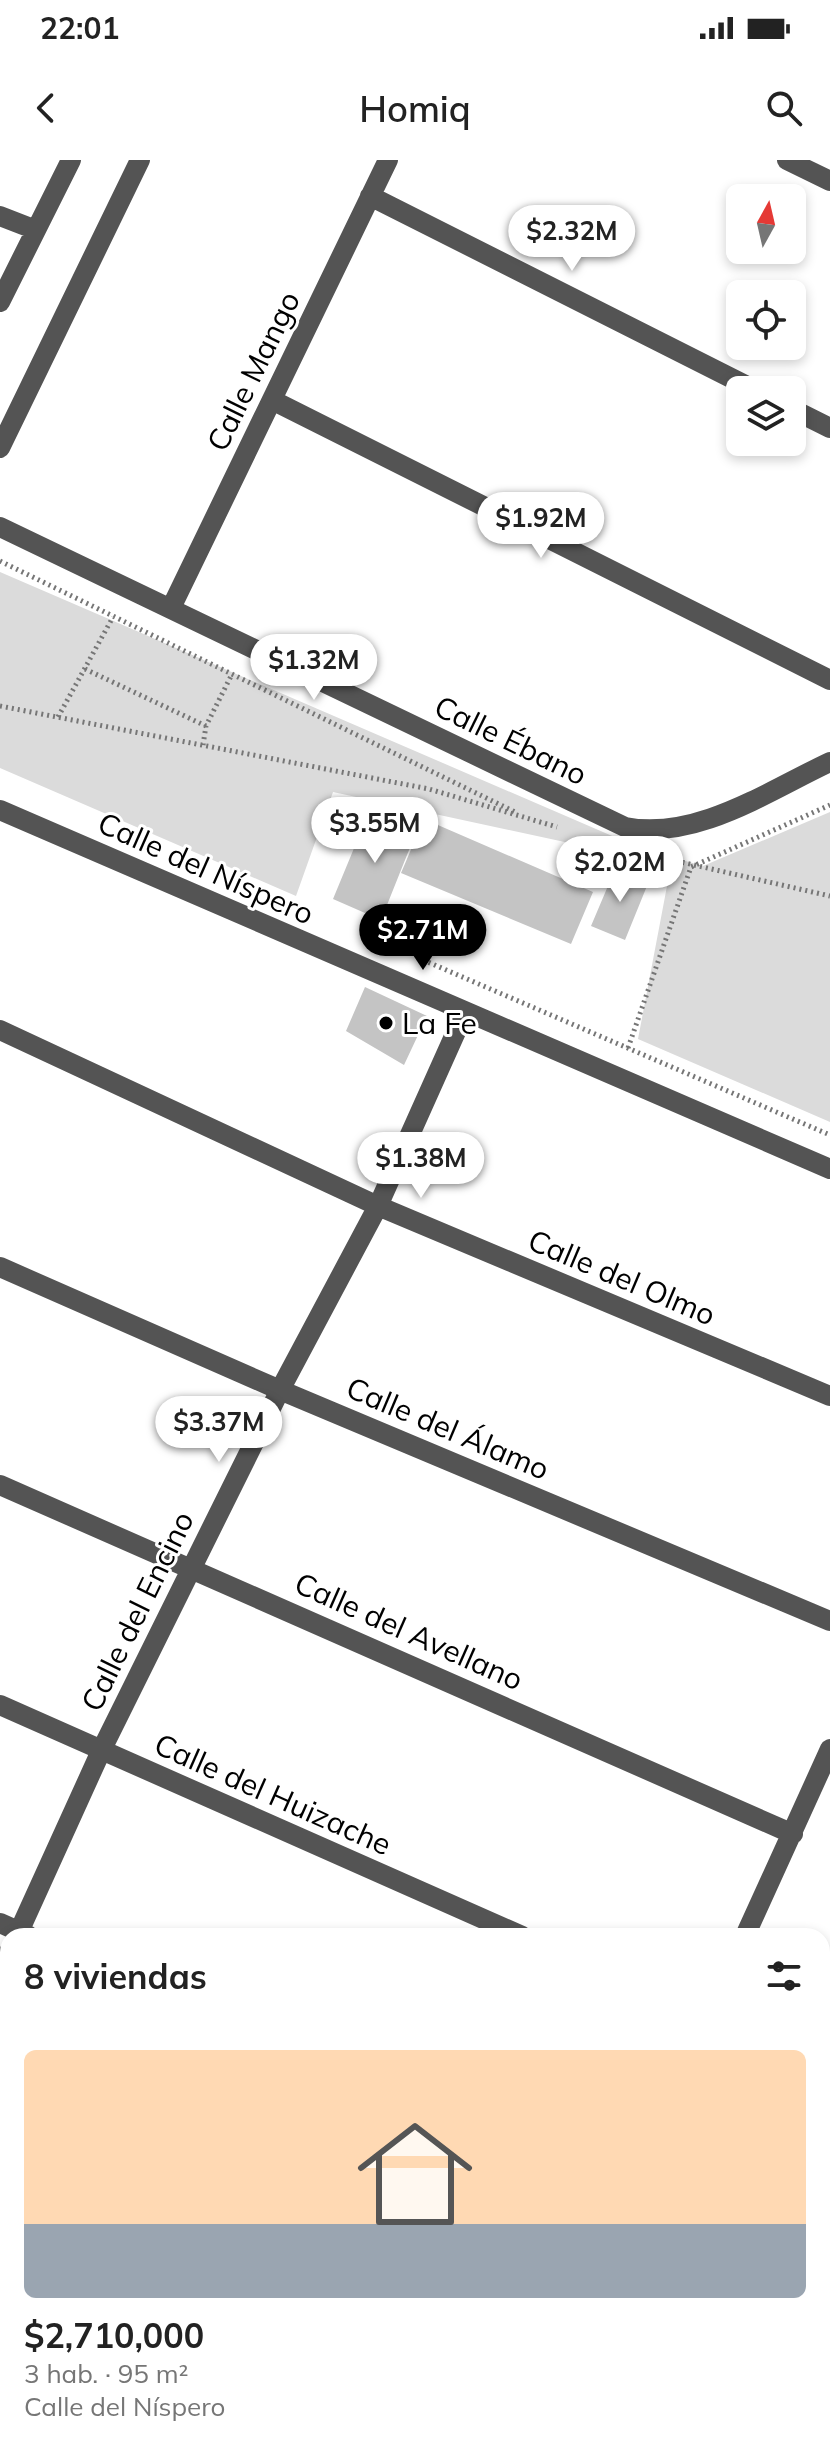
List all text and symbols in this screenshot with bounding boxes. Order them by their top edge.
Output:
text: 22:01 [40,9,119,47]
icon: back [24,86,68,130]
text: Homiq [359,86,471,131]
icon: search [762,86,806,130]
north arrow [726,184,806,264]
map controls [726,184,806,456]
pin: $2.32M [507,205,637,273]
text: $2.32M [526,214,618,247]
button: locate [726,280,806,360]
street label: Calle Mango [198,285,308,457]
button: layers [726,376,806,456]
pin: $1.92M [476,492,606,560]
text: $1.92M [495,501,587,534]
pin: $1.32M [249,634,379,702]
text: $1.32M [268,643,360,676]
street label: Calle Ébano [429,687,593,793]
pin: $3.55M [310,797,440,865]
street label: Calle del Níspero [92,803,320,933]
text: $3.55M [329,806,421,839]
pin: $2.02M [555,836,685,904]
text: $2.02M [574,845,666,878]
pin: $2.71M [358,904,488,972]
text: $2.71M [377,913,469,946]
place label: La Fe [402,1004,477,1042]
marker: La Fe [377,1014,395,1032]
pin: $1.38M [356,1132,486,1200]
text: $1.38M [375,1141,467,1174]
street label: Calle del Olmo [523,1221,721,1333]
street label: Calle del Álamo [341,1368,555,1488]
pin: $3.37M [154,1396,284,1464]
text: $3.37M [173,1405,265,1438]
street label: Calle del Encino [72,1505,202,1717]
street label: Calle del Avellano [289,1564,529,1698]
street label: Calle del Huizache [149,1725,397,1863]
icon: filters [762,1954,806,1998]
text: 8 viviendas [24,1955,207,1998]
icon: home [343,2102,487,2246]
text: $2,710,000 [24,2314,204,2357]
text: 3 hab. · 95 m² [24,2357,188,2390]
text: Calle del Níspero [24,2390,225,2423]

